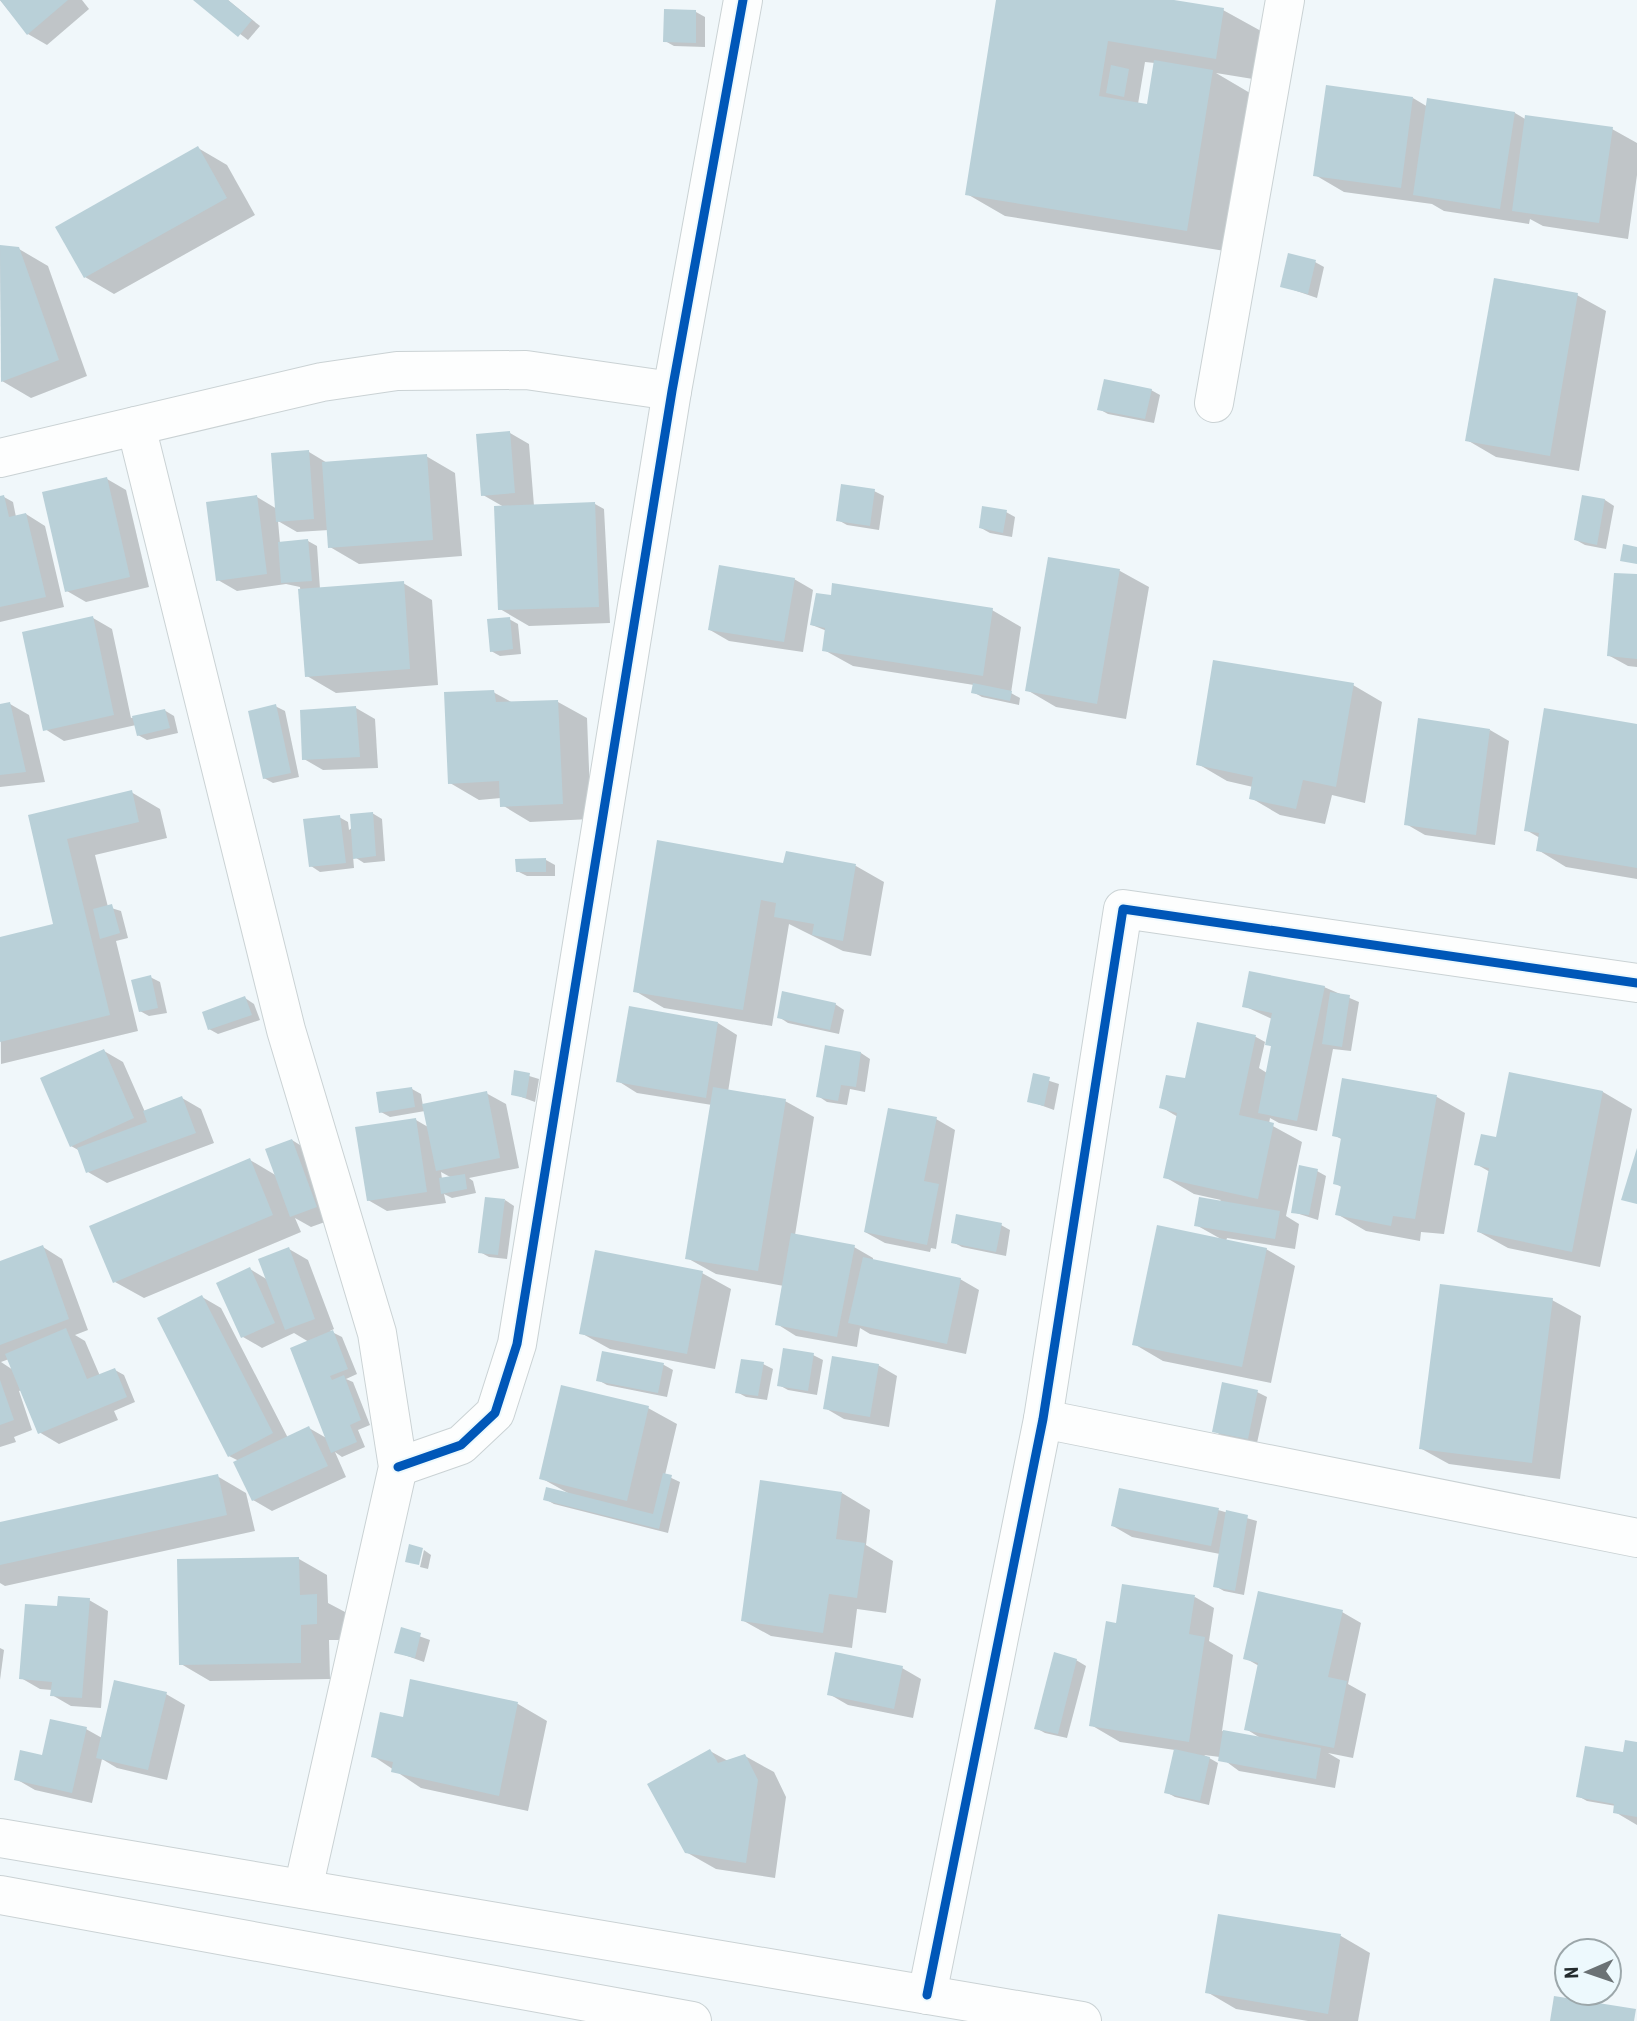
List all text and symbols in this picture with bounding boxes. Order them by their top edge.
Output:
north arrow [1553,1937,1623,2007]
text: N [1560,1966,1583,1979]

